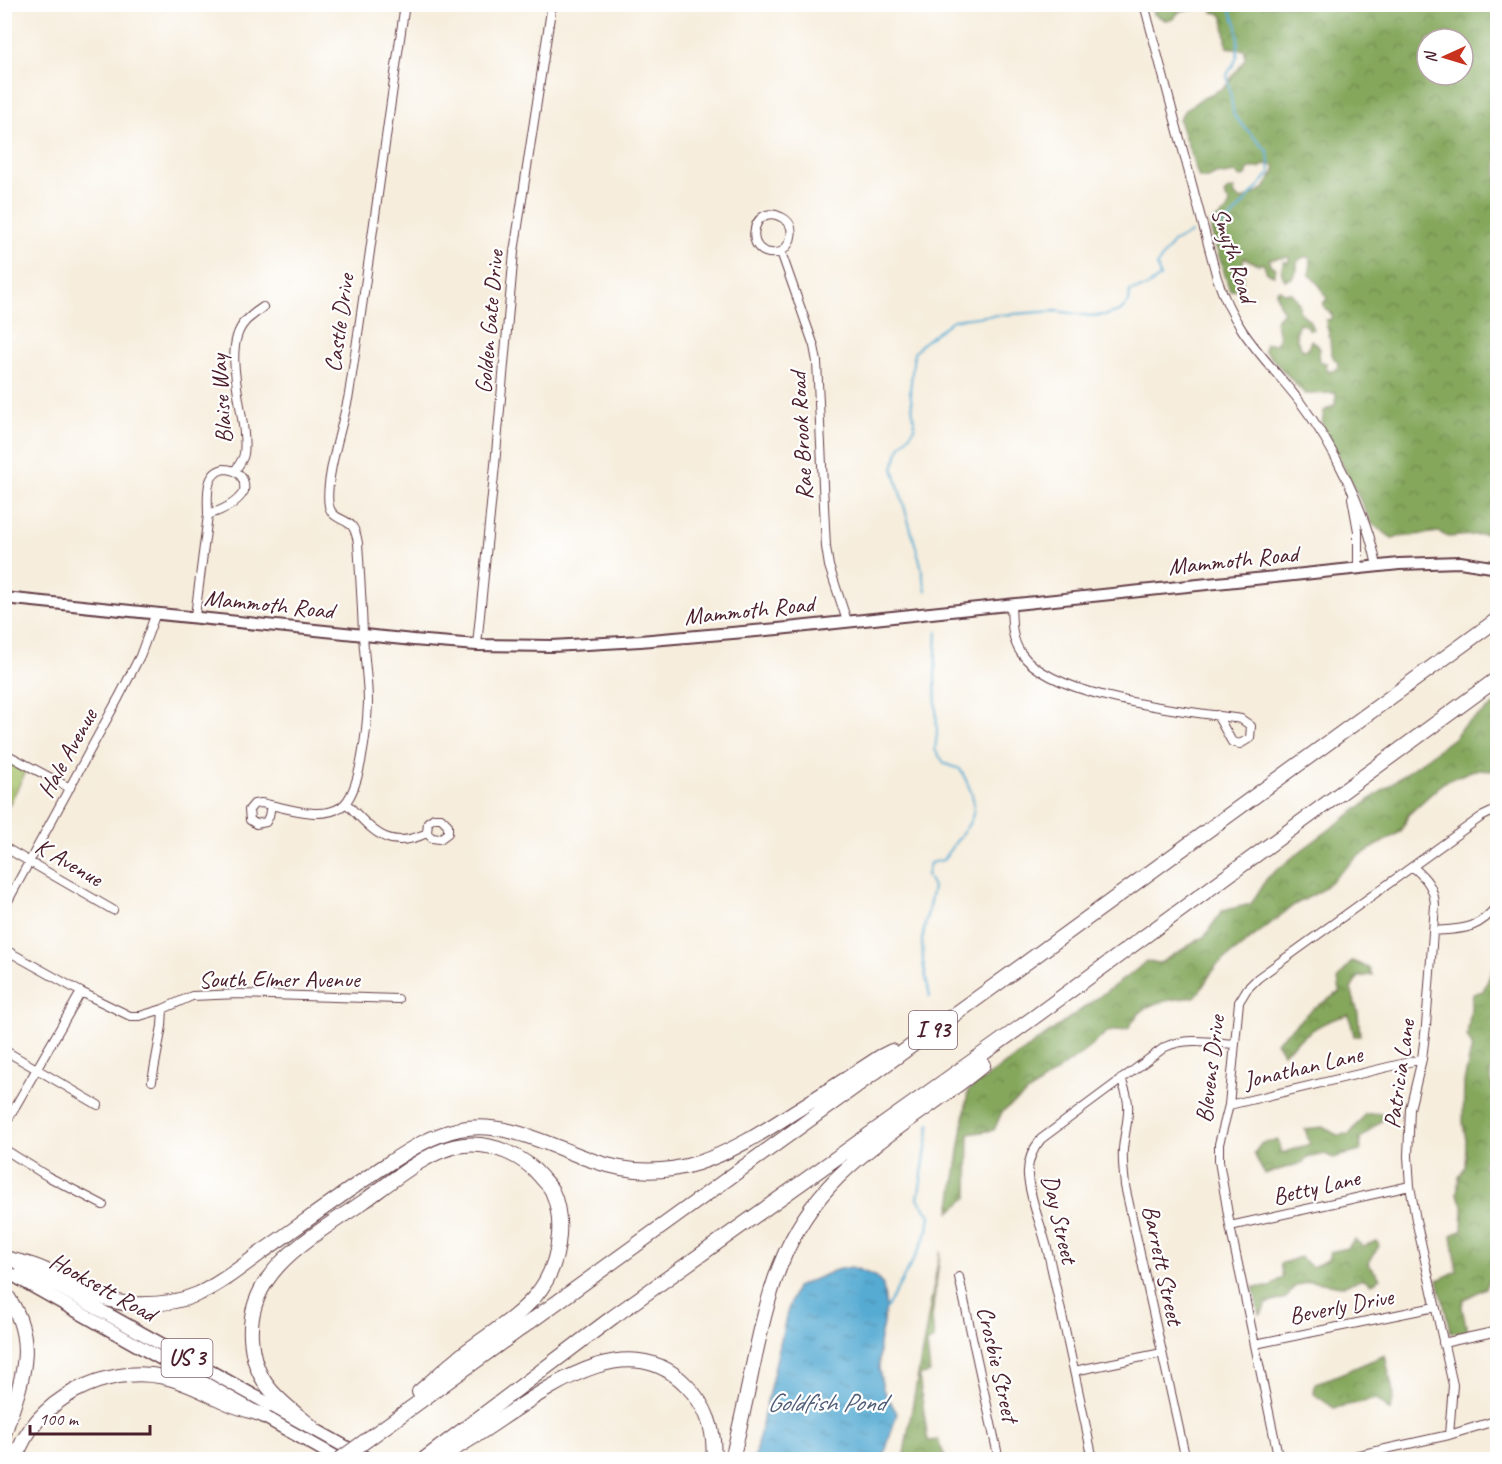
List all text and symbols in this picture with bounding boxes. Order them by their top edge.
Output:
north arrow [1415,27,1475,87]
text: N [1420,49,1441,64]
street label: Smyth Road [1205,204,1264,309]
street label: Golden Gate Drive [468,247,510,395]
street label: Castle Drive [317,270,361,374]
street label: Blaise Way [203,352,239,445]
street label: Rae Brook Road [782,367,819,501]
street label: Mammoth Road [1167,538,1303,582]
street label: Mammoth Road [203,582,339,626]
street label: Mammoth Road [683,588,819,632]
street label: Hale Avenue [30,701,105,803]
street label: K Avenue [30,831,110,894]
street label: South Elmer Avenue [198,964,362,994]
road number: I 93 [909,1011,957,1049]
street label: Blevens Drive [1189,1011,1232,1124]
street label: Patricia Lane [1376,1015,1422,1131]
street label: Jonathan Lane [1240,1038,1367,1095]
street label: Betty Lane [1269,1162,1365,1212]
street label: Day Street [1035,1172,1085,1268]
street label: Barrett Street [1136,1202,1191,1330]
street label: Hooksett Road [45,1246,165,1330]
street label: Beverly Drive [1286,1281,1398,1331]
street label: Crosbie Street [970,1303,1027,1428]
road number: US 3 [162,1339,213,1377]
water label: Goldfish Pond [767,1386,893,1419]
scale bar [30,1398,150,1436]
text: 100 m [39,1408,80,1430]

